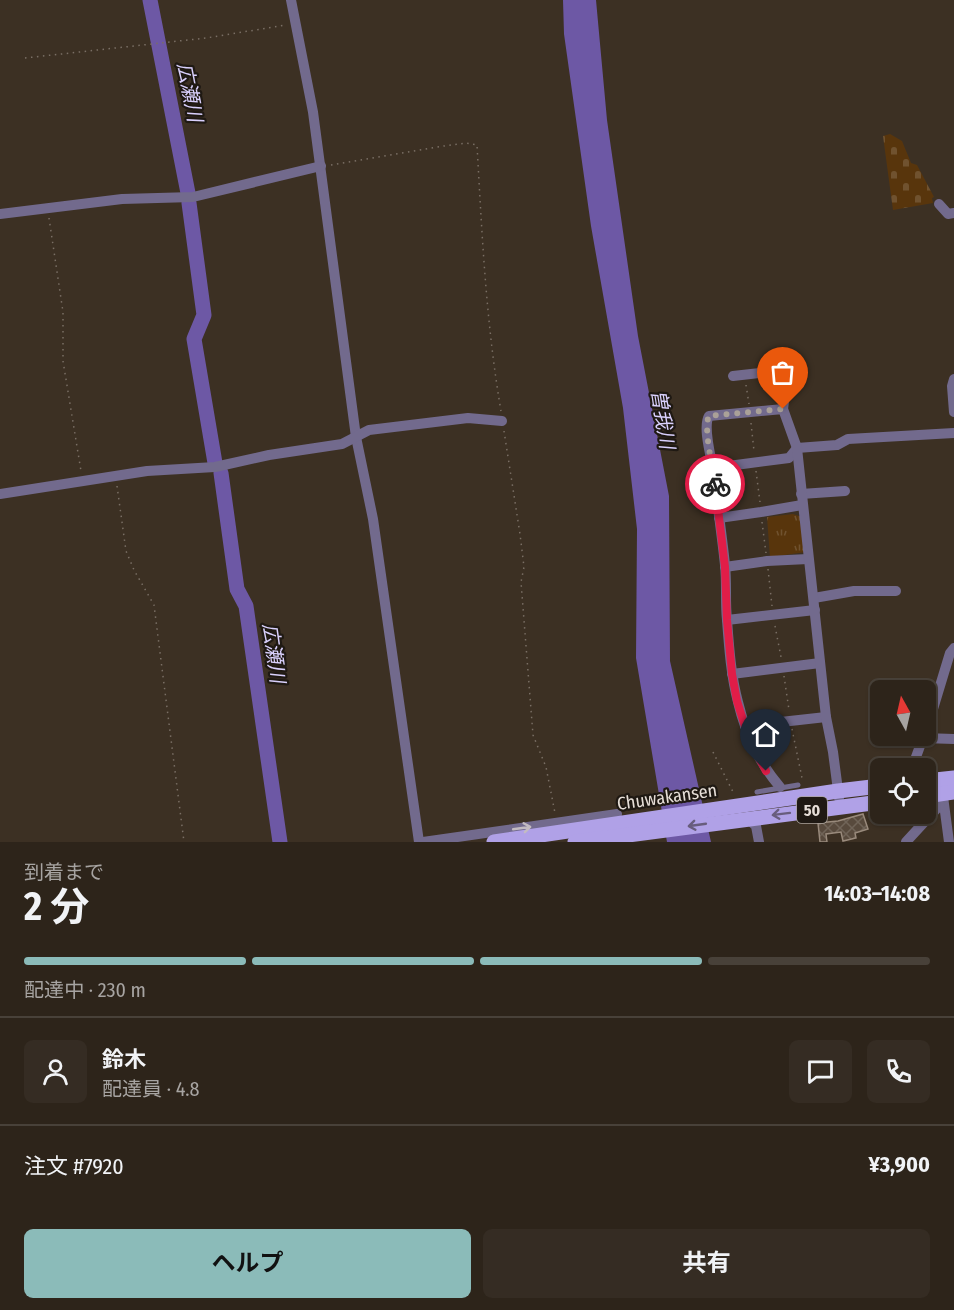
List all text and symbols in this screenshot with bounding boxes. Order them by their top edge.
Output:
water label: 広瀬川 [172,60,208,126]
pin [757,347,808,409]
icon: bag [766,356,799,389]
water label: 曽我川 [646,387,680,452]
courier [685,454,745,514]
icon: bike [699,468,732,501]
water label: 広瀬川 [258,622,290,686]
north arrow [870,680,936,746]
map controls [870,680,936,824]
pin [740,709,791,771]
icon: home [749,718,782,751]
button: locate [870,758,936,824]
street label: Chuwakansen [616,779,718,815]
road number: 50 [797,797,827,823]
one-way arrow [771,809,791,820]
one-way arrow [688,820,708,831]
one-way arrow [512,822,531,833]
text: 到着まで [24,860,104,884]
text: 14:03–14:08 [824,880,930,907]
text: 2 分 [24,884,89,930]
text: 配達中 · 230 m [24,978,146,1002]
button: person [24,1040,87,1103]
button: chat [789,1040,852,1103]
button: phone [867,1040,930,1103]
text: 鈴木 [102,1046,146,1073]
text: 配達員 · 4.8 [102,1077,200,1101]
text: ¥3,900 [869,1151,930,1178]
text: 注文 #7920 [24,1153,124,1180]
button: ヘルプ [24,1229,471,1298]
button: 共有 [483,1229,930,1298]

